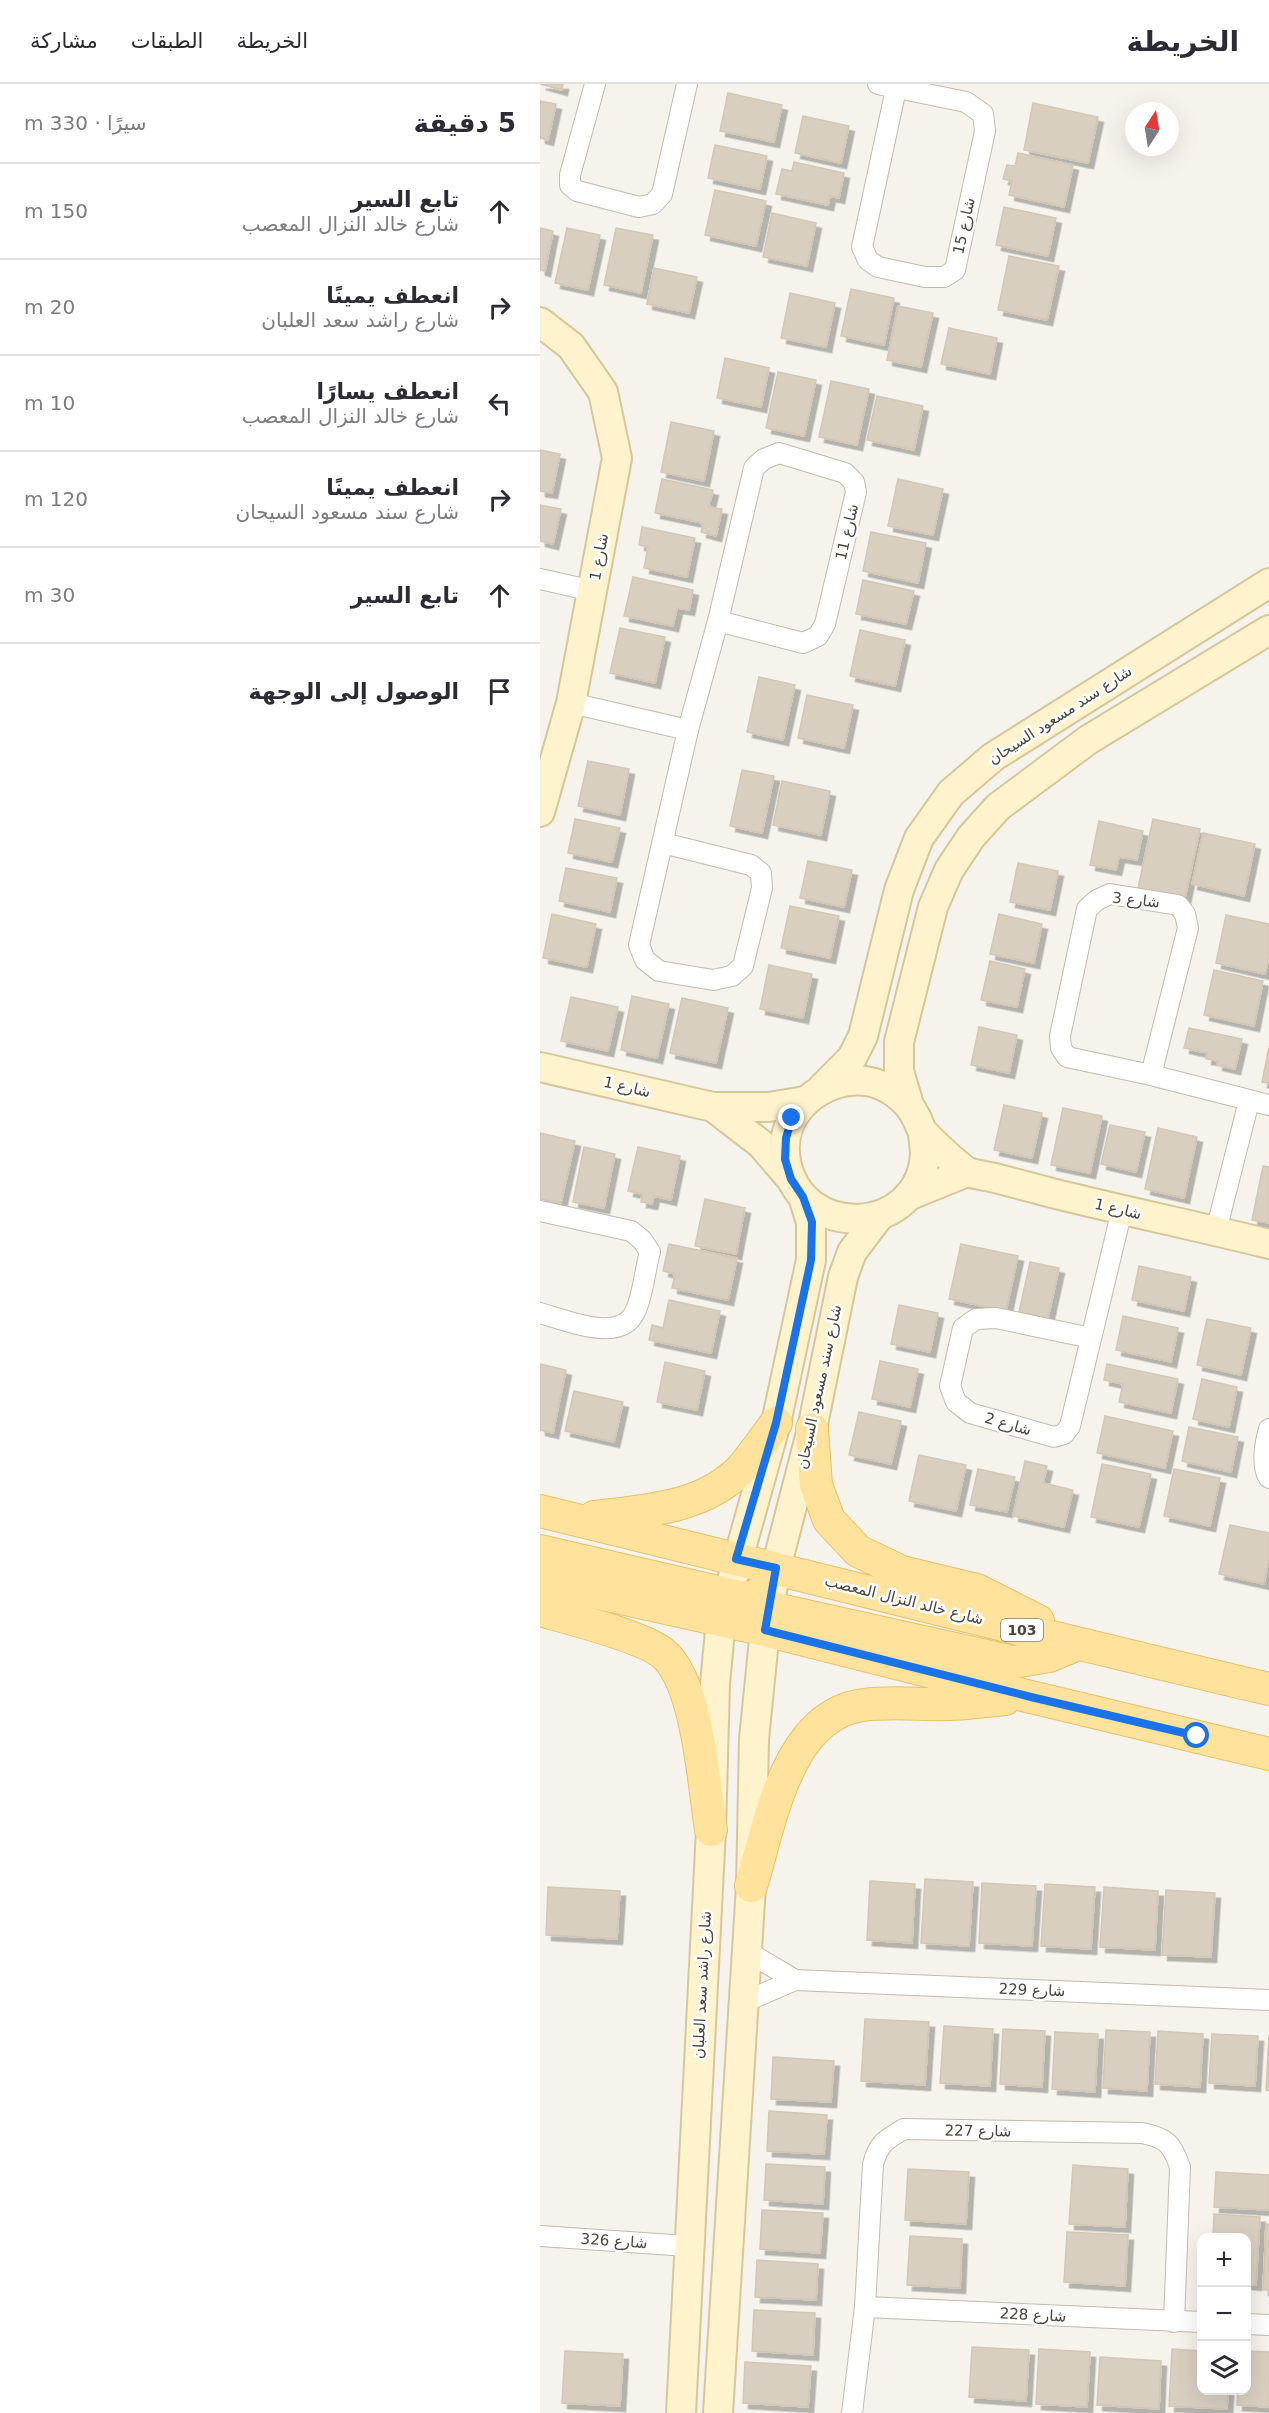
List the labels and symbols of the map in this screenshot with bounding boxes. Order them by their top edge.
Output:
north arrow [1125,102,1179,156]
street label: شارع 15 [949,196,979,256]
street label: شارع 11 [832,502,862,562]
street label: شارع 1 [586,532,612,582]
street label: شارع سند مسعود السيحان [985,662,1135,768]
street label: شارع 3 [1111,889,1161,911]
street label: شارع 1 [602,1073,652,1101]
route end [778,1104,804,1130]
street label: شارع 1 [1093,1195,1143,1223]
street label: شارع سند مسعود السيحان [793,1303,845,1471]
street label: شارع 2 [983,1409,1033,1439]
street label: شارع خالد النزال المعصب [823,1572,985,1628]
road number: 103 [1001,1619,1043,1641]
route start [1183,1722,1209,1748]
street label: شارع راشد سعد العلبان [689,1911,715,2059]
street label: شارع 229 [998,1980,1066,2000]
street label: شارع 227 [944,2121,1012,2141]
street label: شارع 326 [580,2230,648,2252]
street label: شارع 228 [999,2304,1067,2326]

